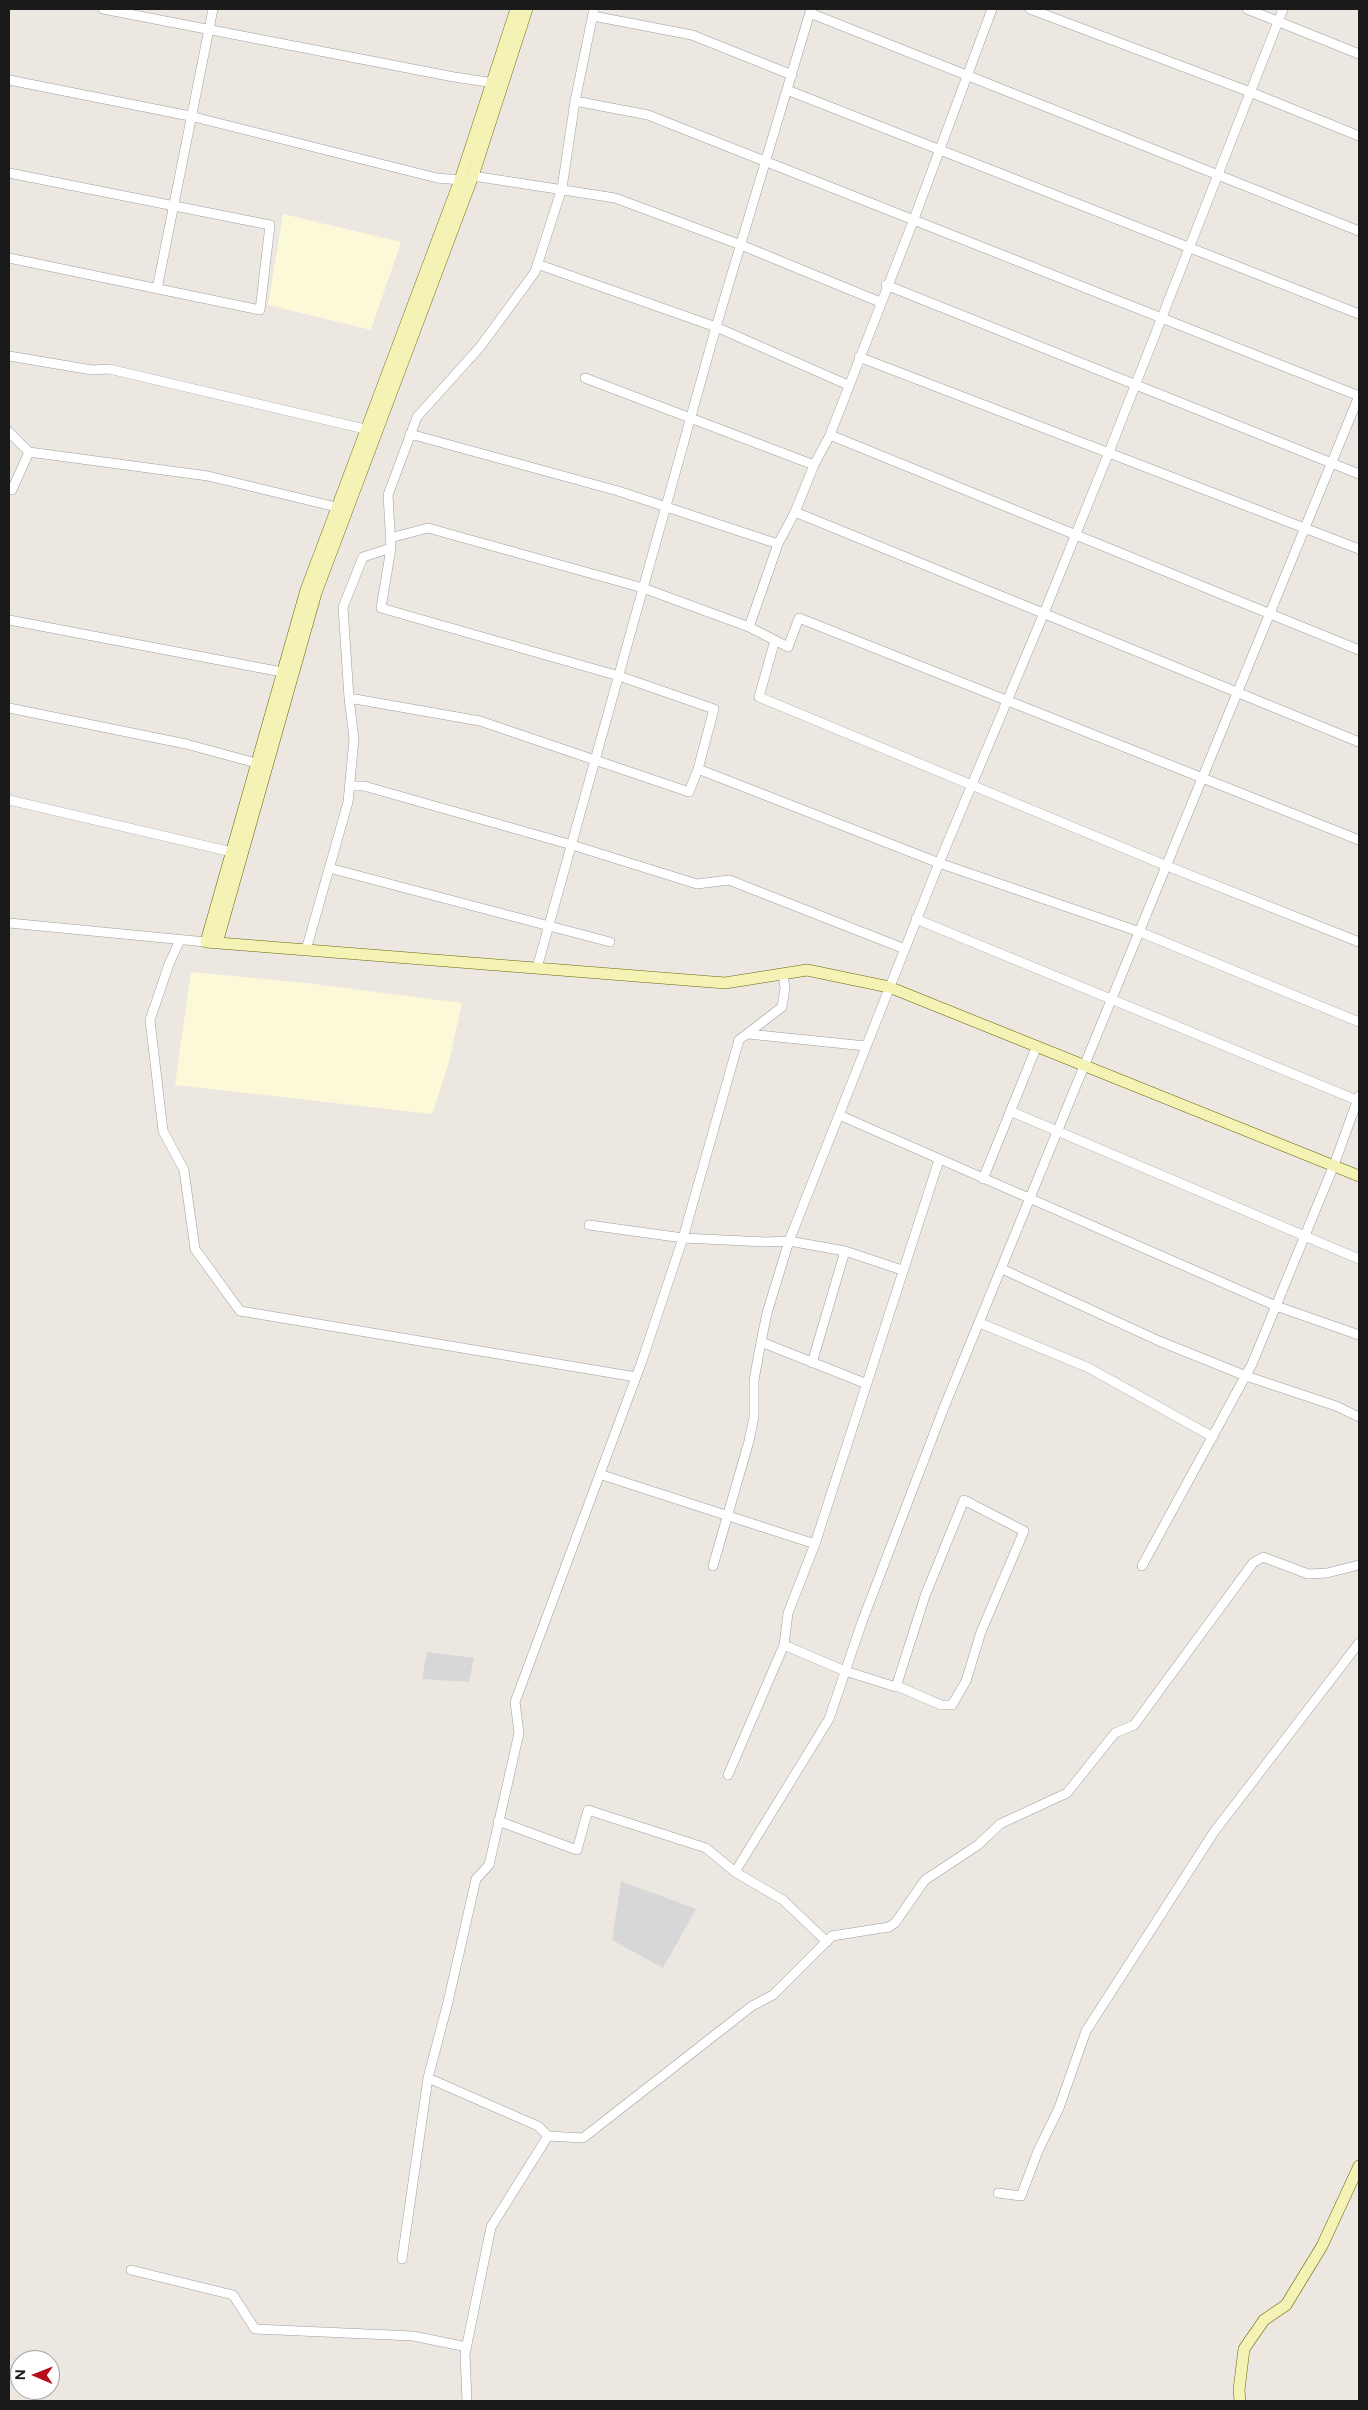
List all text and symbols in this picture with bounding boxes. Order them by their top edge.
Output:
north arrow [10,2350,60,2400]
text: N [12,2369,29,2380]

